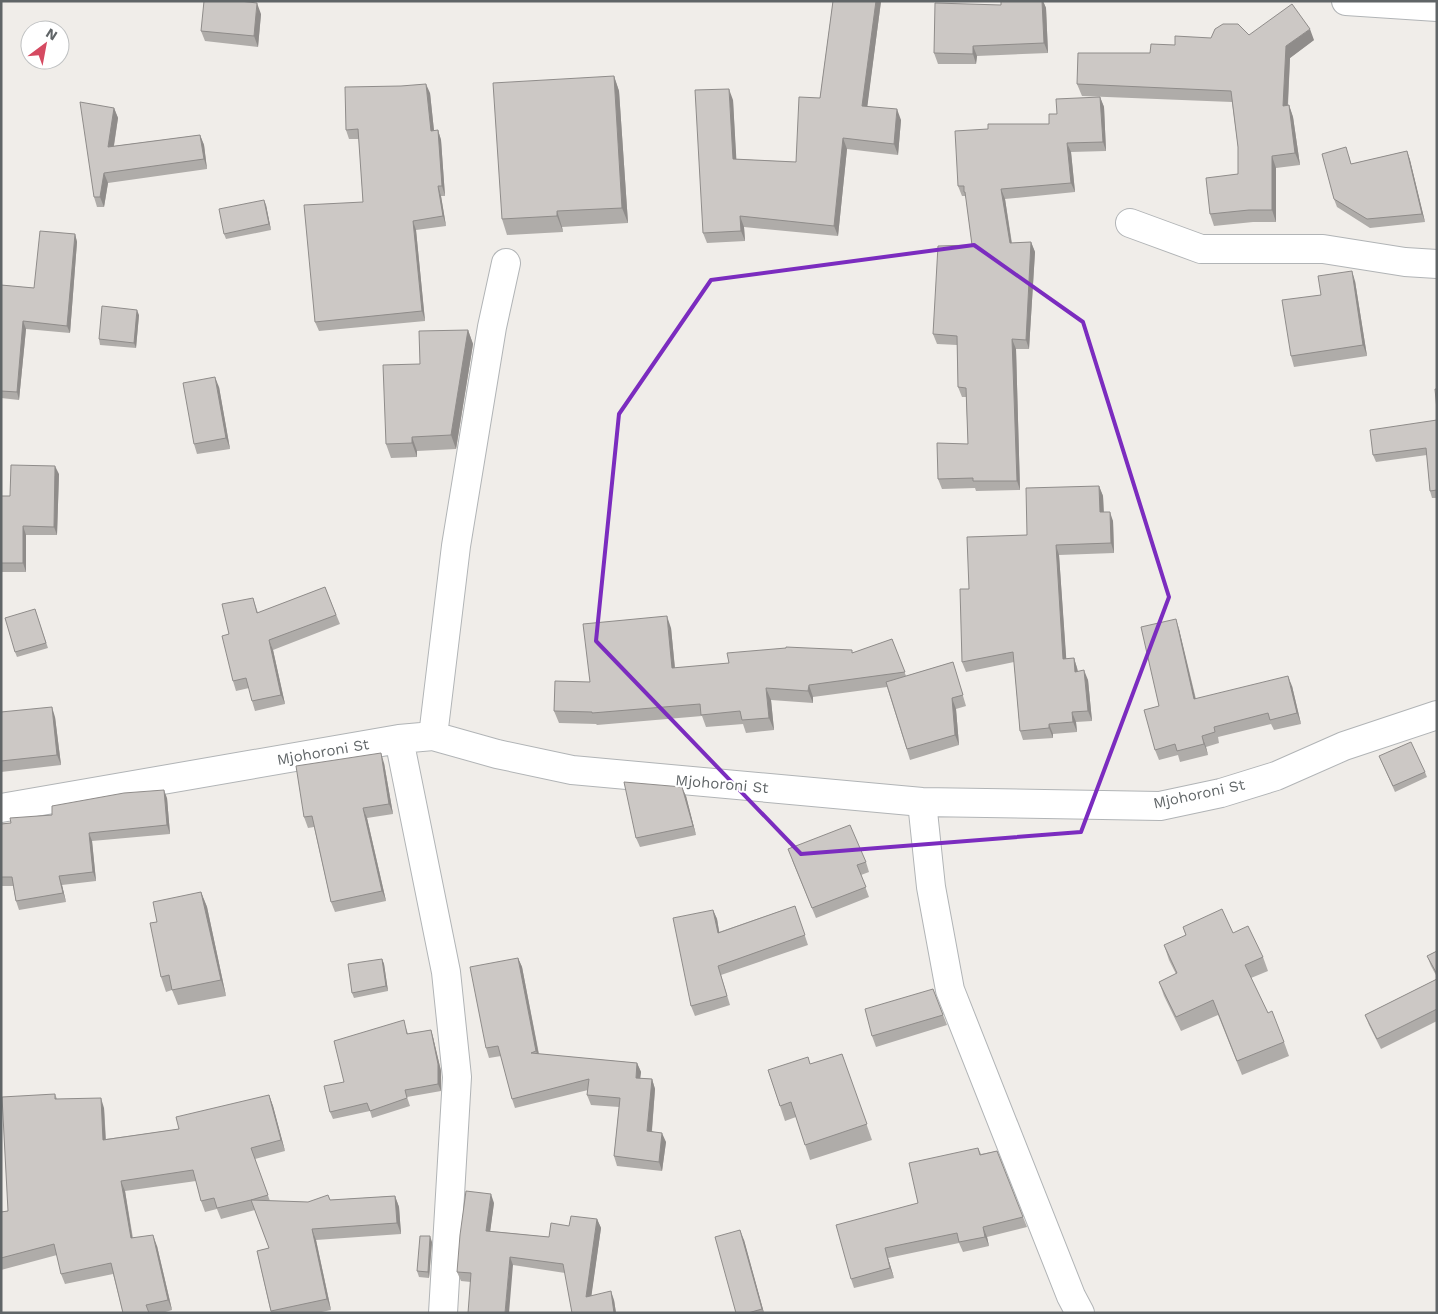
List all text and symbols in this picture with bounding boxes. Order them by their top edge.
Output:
north arrow [20,20,70,70]
text: N [43,24,61,44]
street label: Mjohoroni St [276,735,371,769]
street label: Mjohoroni St [675,771,770,797]
street label: Mjohoroni St [1152,775,1247,812]

